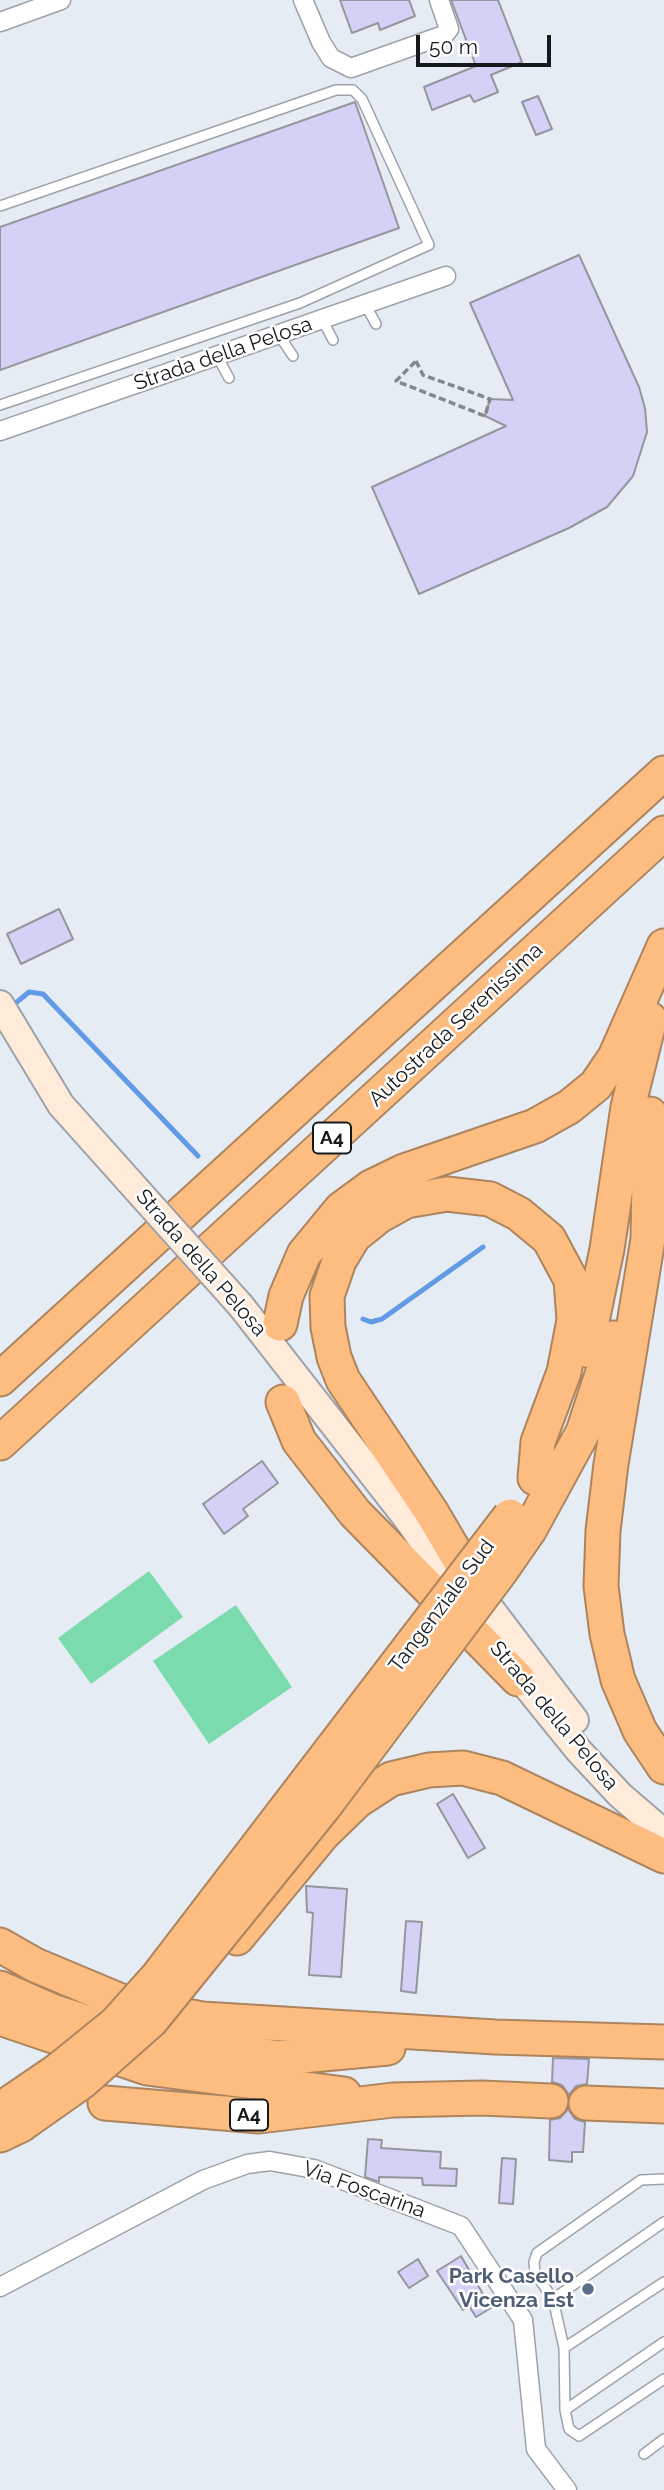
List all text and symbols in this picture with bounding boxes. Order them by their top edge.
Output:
scale bar [419,21,554,65]
text: 50 m [429,34,478,59]
street label: Strada della Pelosa [131,312,315,396]
street label: Autostrada Serenissima [364,938,548,1112]
road number: A4 [313,1122,351,1154]
street label: Strada della Pelosa [130,1184,272,1342]
street label: Tangenziale Sud [384,1535,500,1677]
street label: Strada della Pelosa [484,1636,624,1796]
road number: A4 [230,2100,268,2130]
street label: Via Foscarina [299,2156,429,2224]
place label: Park Casello Vicenza Est [449,2264,574,2314]
marker: Park Casello Vicenza Est [580,2281,596,2297]

